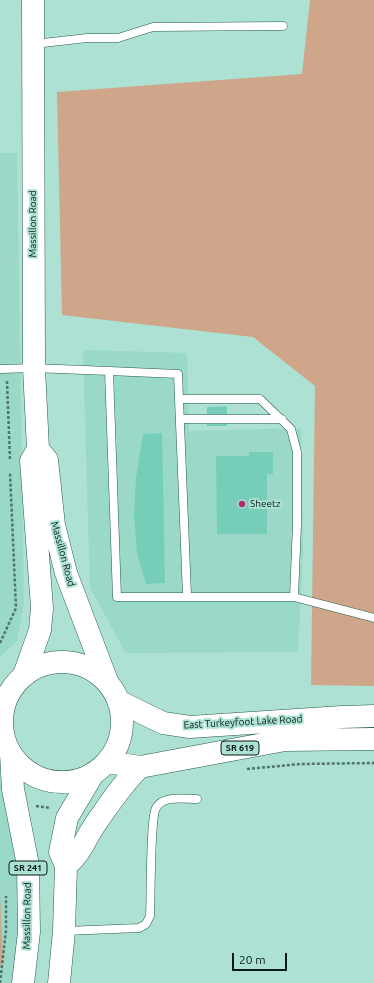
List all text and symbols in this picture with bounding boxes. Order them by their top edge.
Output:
street label: Massillon Road [27,190,39,258]
place label: Sheetz [250,498,281,510]
marker: Sheetz [237,499,247,509]
street label: Massillon Road [49,520,77,588]
street label: East Turkeyfoot Lake Road [183,713,303,731]
road number: SR 619 [221,741,259,755]
road number: SR 241 [9,861,47,875]
street label: Massillon Road [20,882,34,950]
scale bar [234,945,289,971]
text: 20 m [239,953,266,966]

